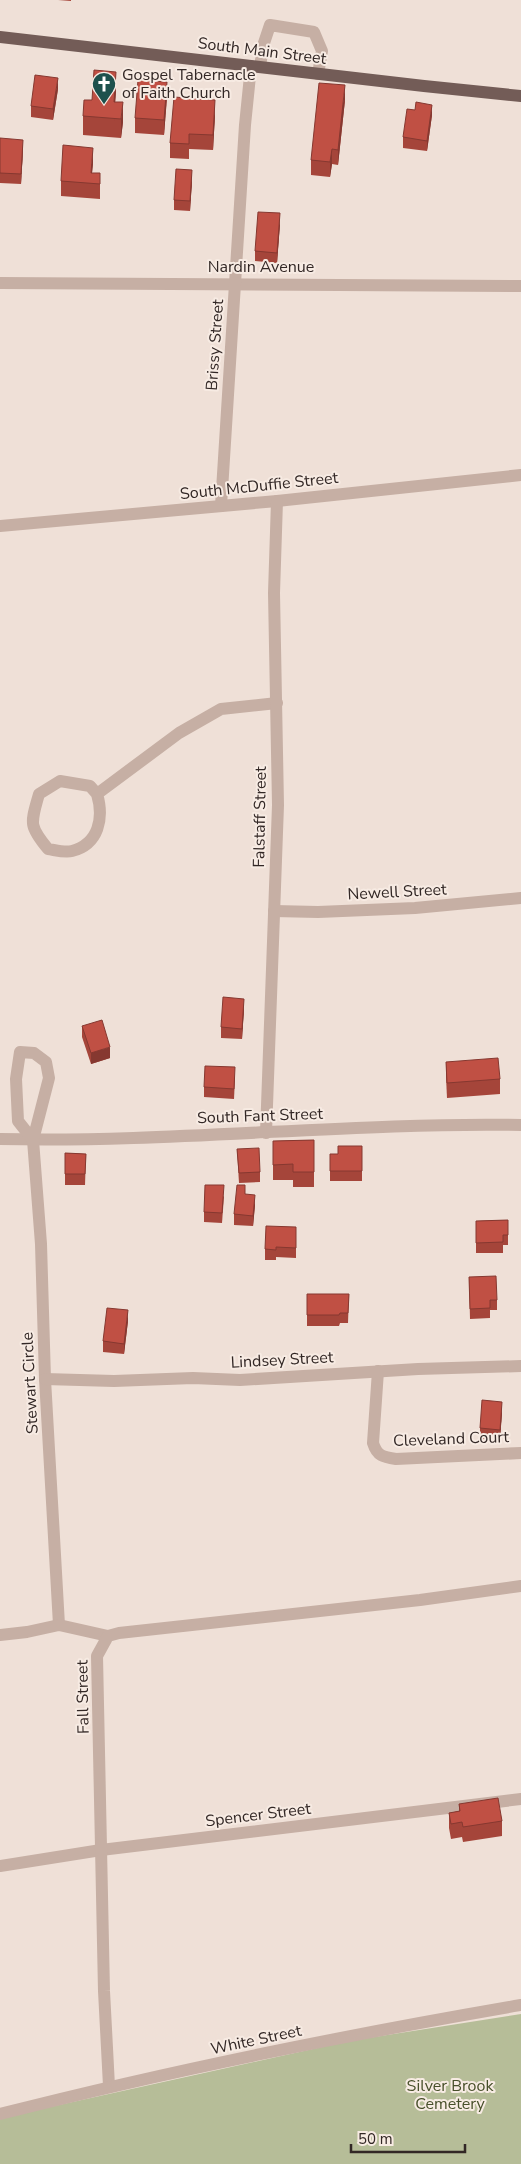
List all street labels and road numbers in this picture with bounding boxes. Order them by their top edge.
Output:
street label: South Main Street [197,32,328,70]
street label: Nardin Avenue [208,256,314,278]
street label: Brissy Street [201,298,229,391]
street label: South McDuffie Street [179,467,339,505]
street label: Falstaff Street [248,766,272,868]
street label: Newell Street [347,878,448,906]
street label: South Fant Street [197,1103,324,1129]
street label: Stewart Circle [16,1331,44,1435]
street label: Lindsey Street [230,1346,334,1374]
street label: Cleveland Court [393,1426,510,1452]
street label: Fall Street [71,1659,95,1734]
street label: Spencer Street [204,1798,312,1832]
street label: White Street [209,2020,304,2060]

